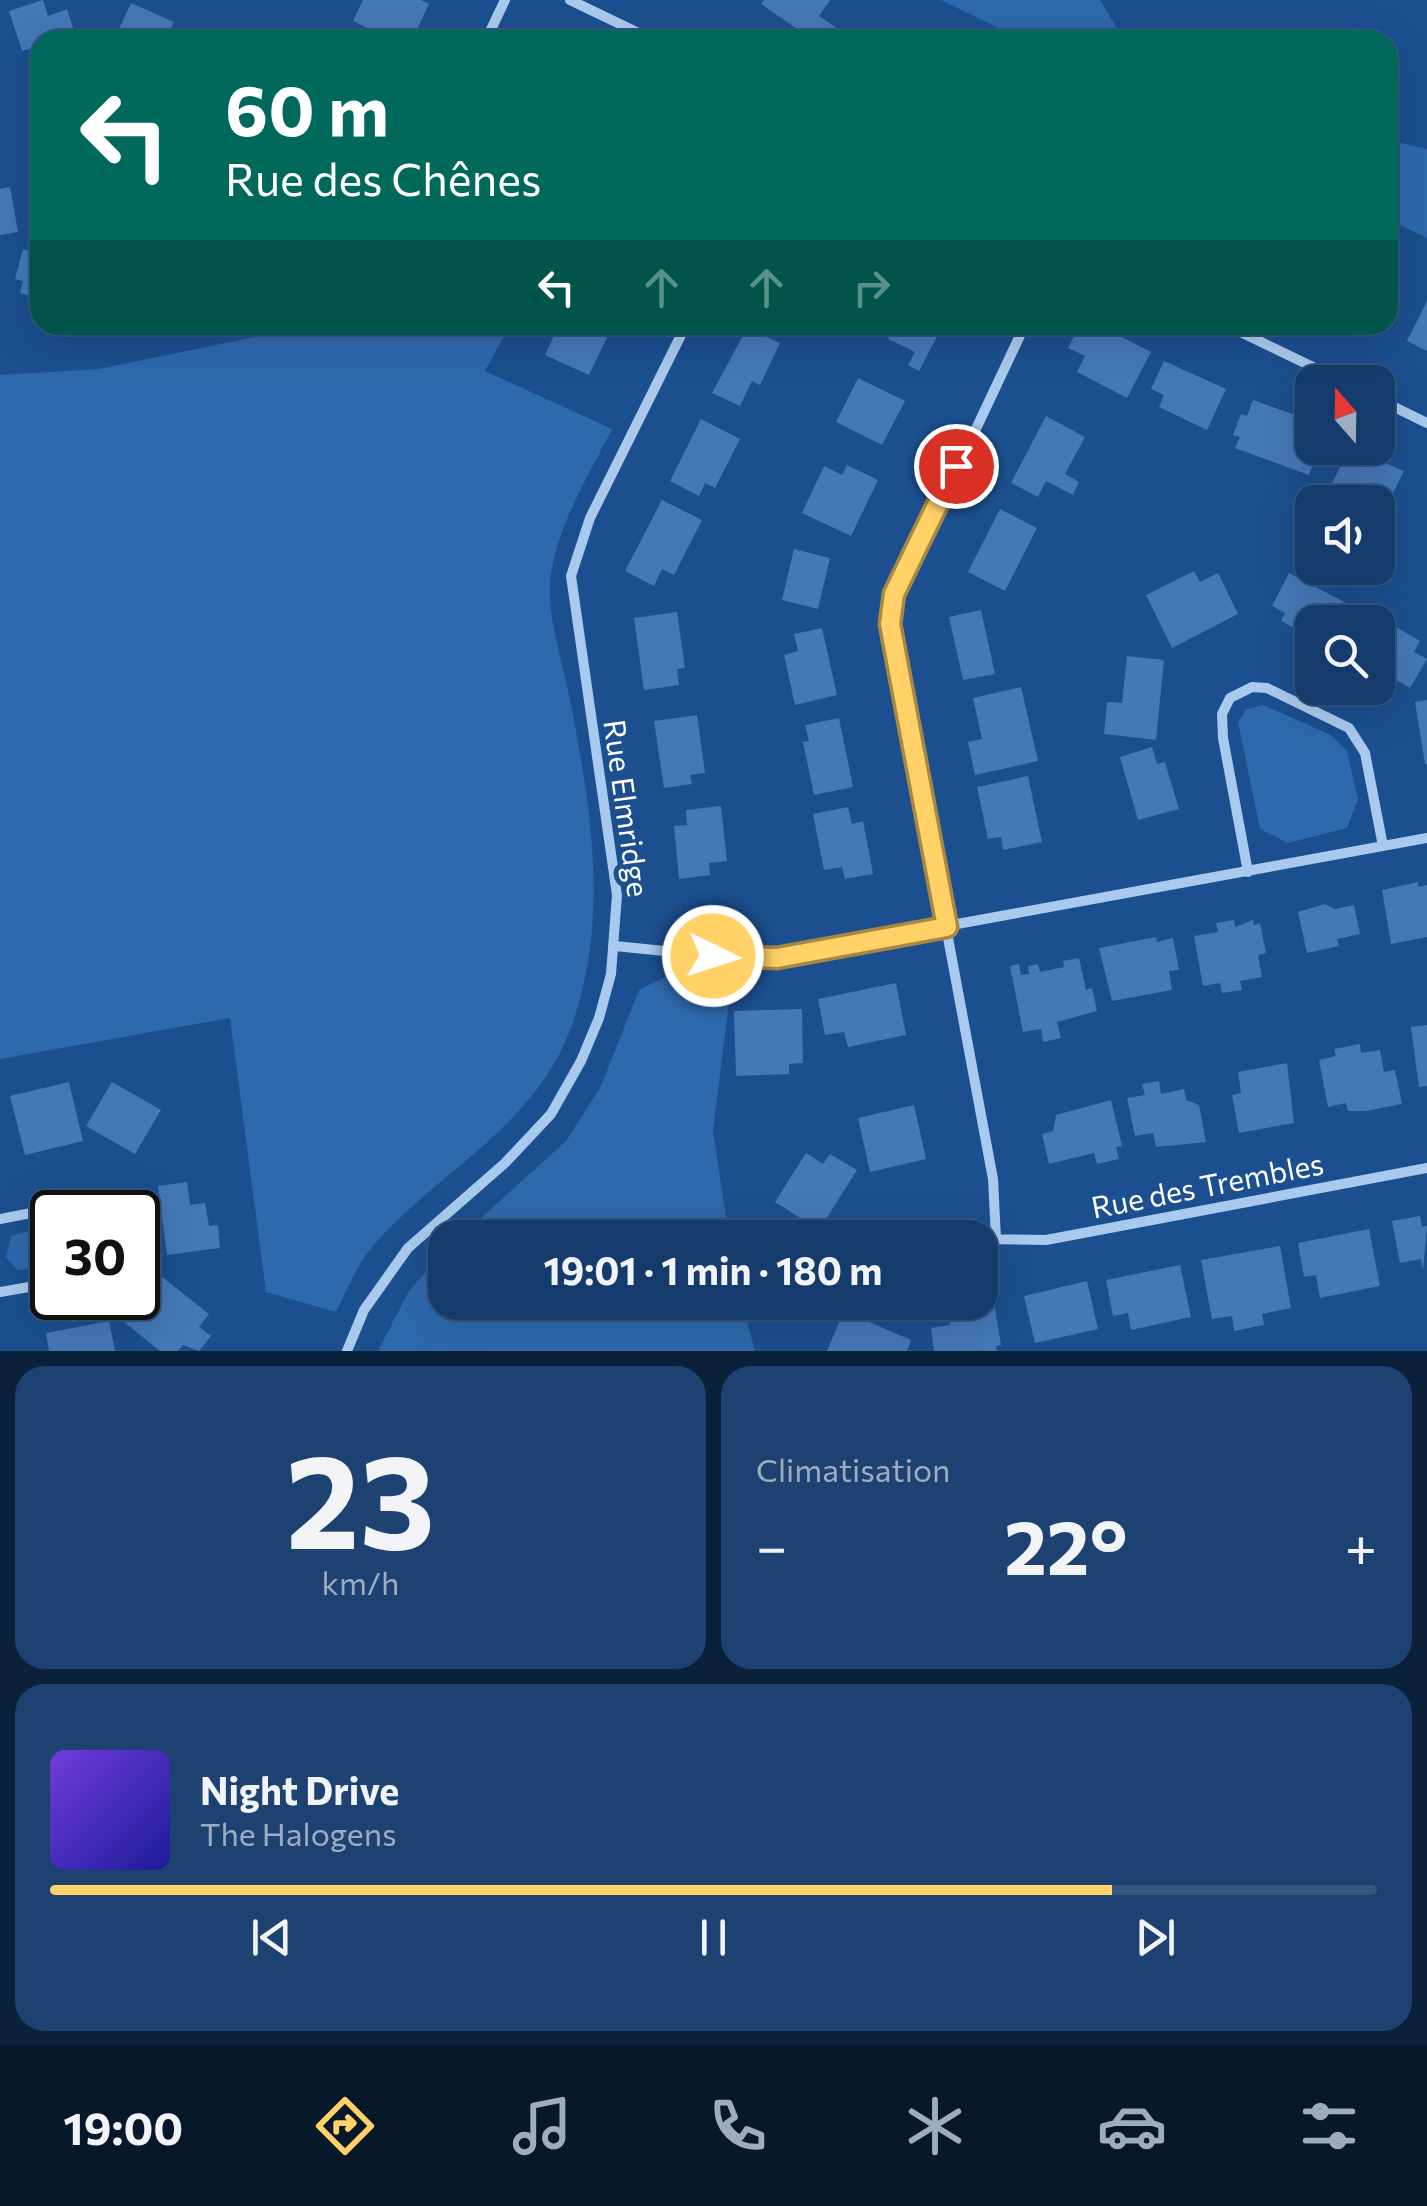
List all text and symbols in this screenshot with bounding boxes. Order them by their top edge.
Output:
text: 60 m [225,65,389,150]
icon: left [60,70,190,200]
text: Rue des Chênes [225,150,542,205]
icon: left [529,260,584,315]
icon: ahead [634,260,689,315]
icon: ahead [739,260,794,315]
icon: right [844,260,899,315]
north arrow [1295,365,1395,465]
map controls [1295,365,1395,705]
pin [914,424,999,509]
icon: arrive [929,439,984,494]
button: sound [1295,485,1395,585]
button: search [1295,605,1395,705]
street label: Rue Elmridge [597,717,659,899]
position arrow [661,904,765,1008]
street label: Rue des Trembles [1088,1143,1326,1225]
speed limit sign: 30 [30,1190,160,1320]
text: 19:01 · 1 min · 180 m [544,1246,882,1293]
text: 23 [286,1417,435,1576]
text: Climatisation [756,1449,950,1489]
text: 22° [1004,1499,1128,1590]
text: − [756,1511,787,1578]
text: + [1345,1511,1377,1578]
text: km/h [322,1562,399,1602]
text: Night Drive [200,1766,399,1813]
text: The Halogens [200,1813,397,1853]
icon: previous [244,1910,299,1965]
icon: pause [686,1910,741,1965]
icon: next [1128,1910,1183,1965]
icon: directions [310,2091,380,2161]
icon: music [507,2091,577,2161]
icon: phone [703,2091,773,2161]
icon: climate [900,2091,970,2161]
icon: car [1097,2091,1167,2161]
icon: filters [1294,2091,1364,2161]
text: 19:00 [63,2099,183,2154]

